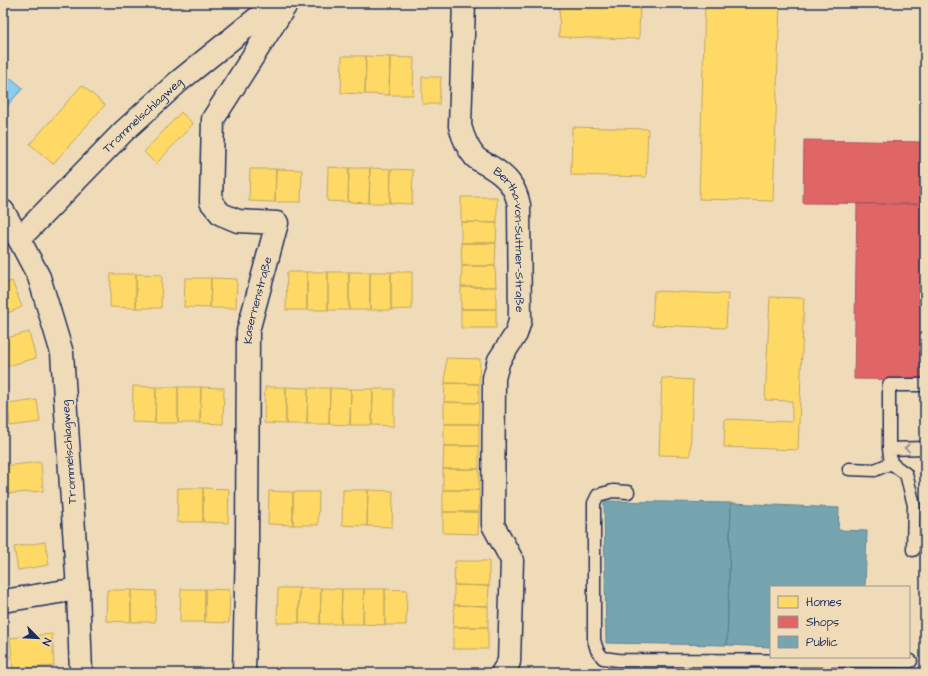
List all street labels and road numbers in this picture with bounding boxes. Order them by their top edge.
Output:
street label: Trommelschlagweg [99,73,187,157]
street label: Bertha-von-Suttner-Straße [490,163,528,313]
street label: Kasernenstraße [239,254,276,344]
street label: Trommelschlagweg [57,399,82,504]

